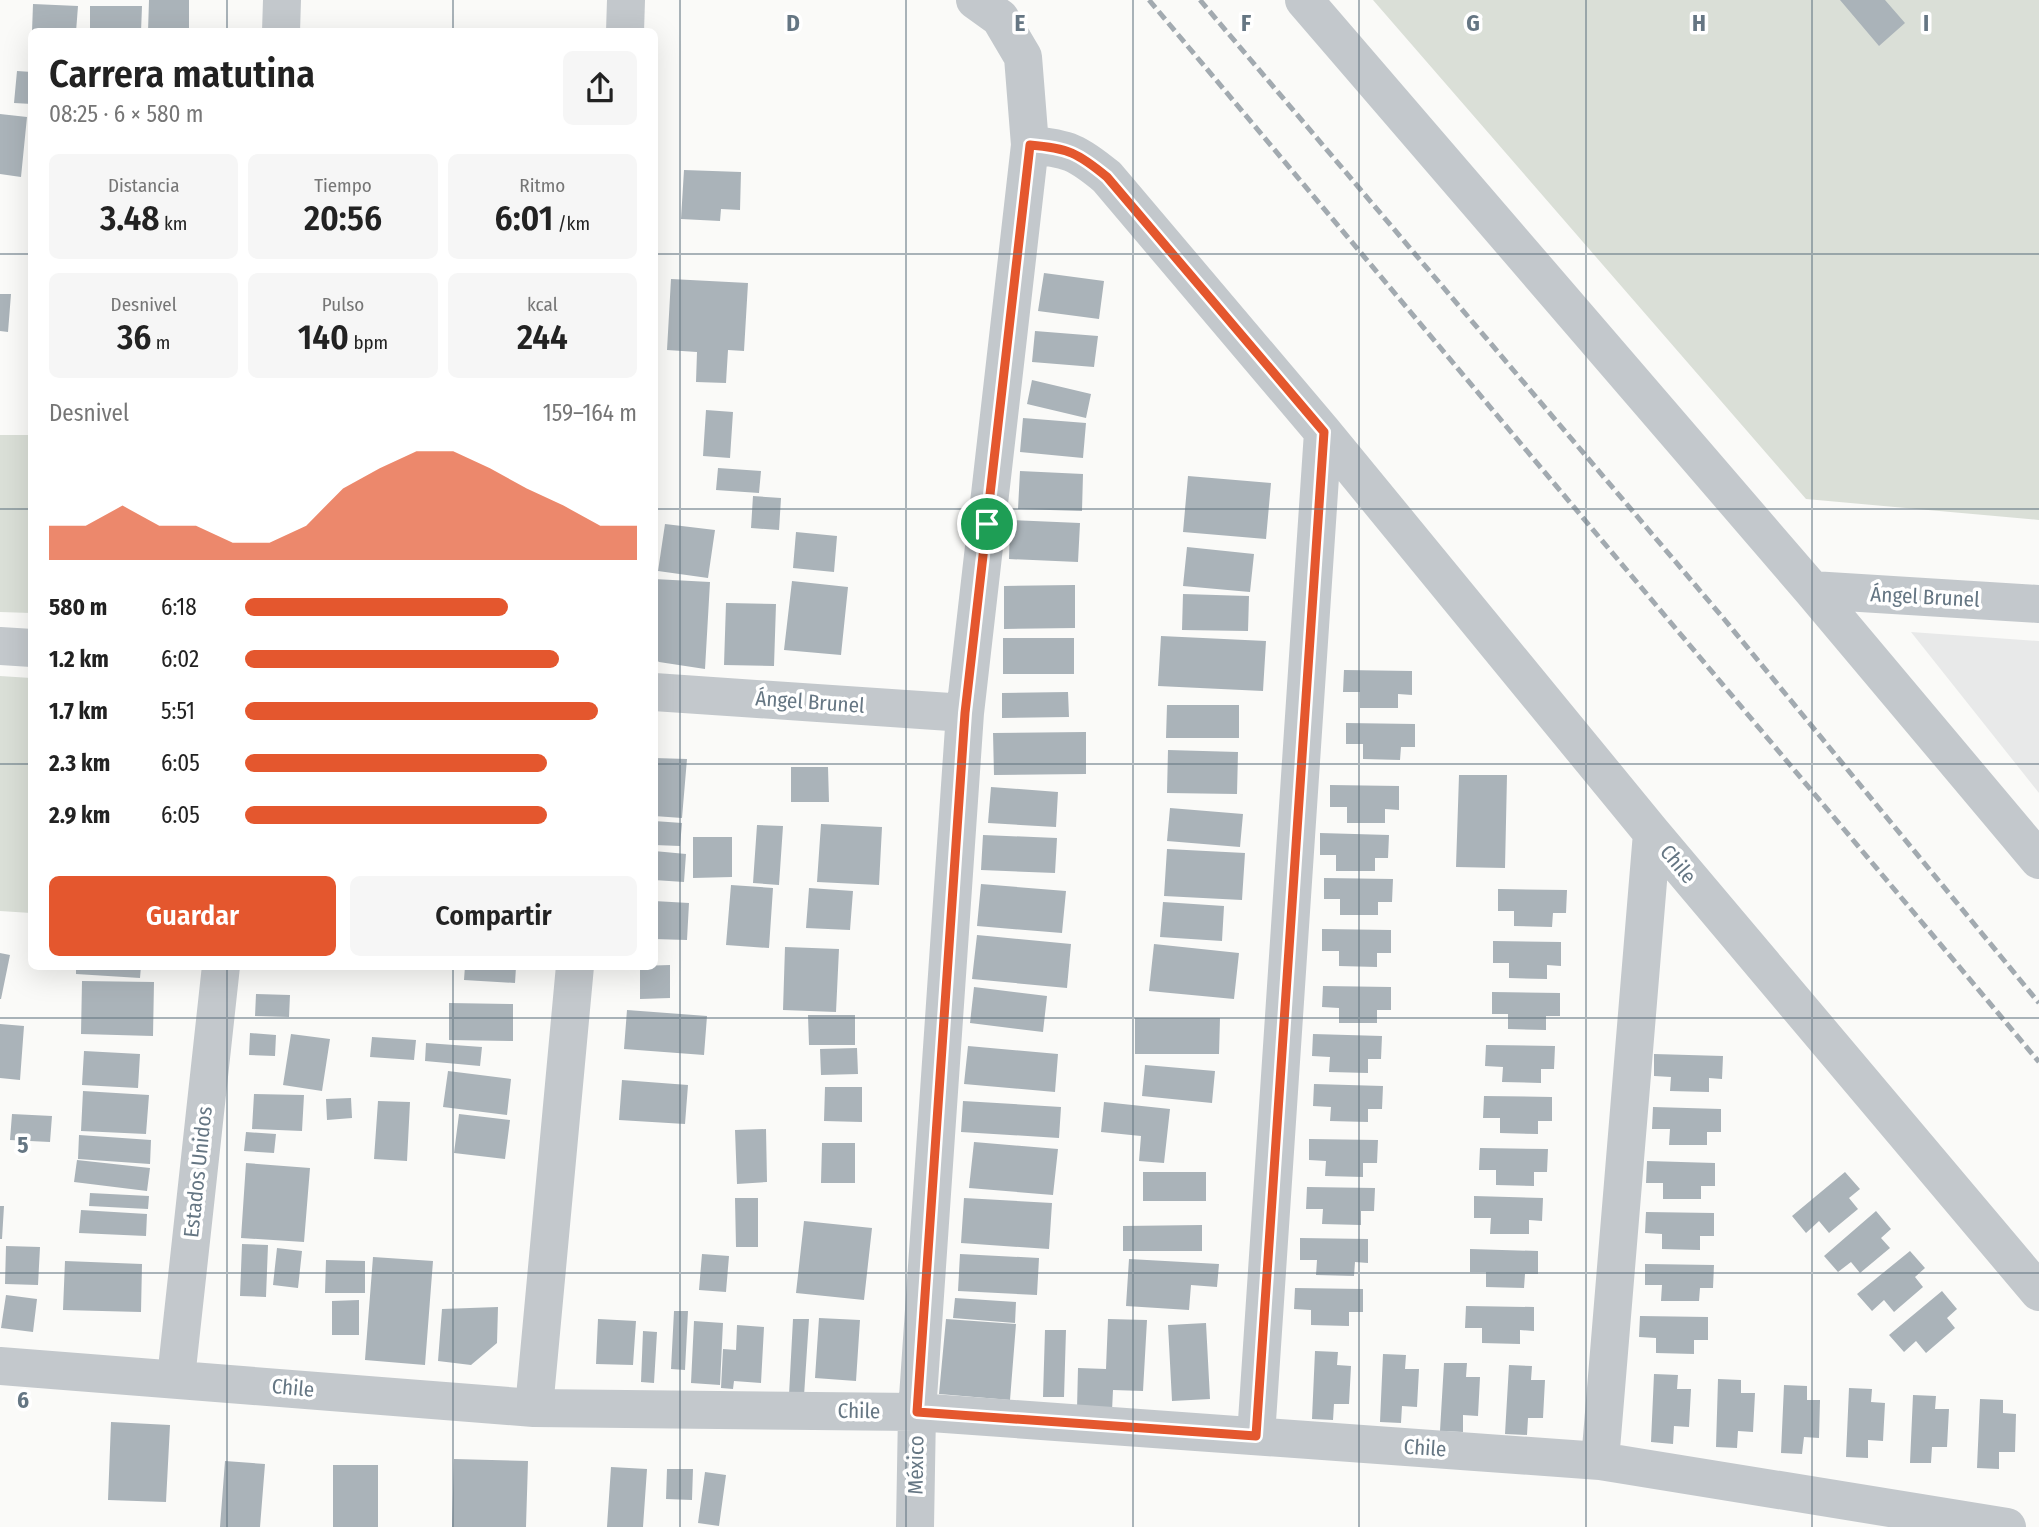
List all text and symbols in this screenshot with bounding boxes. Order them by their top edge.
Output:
text: D [786,9,800,37]
text: E [1015,9,1026,37]
text: F [1241,9,1251,37]
text: G [1466,9,1480,37]
text: H [1692,9,1706,37]
text: I [1923,9,1929,37]
text: Carrera matutina [49,51,315,97]
button: share [563,51,637,125]
text: 08:25 · 6 × 580 m [49,100,204,128]
text: Distancia [108,174,179,197]
text: Tiempo [314,174,372,197]
text: Ritmo [519,174,565,197]
text: 3.48 [100,197,159,239]
text: 20:56 [304,197,382,239]
text: 6:01 [495,197,553,239]
text: km [159,212,187,235]
text: /km [553,212,590,235]
text: Desnivel [111,293,177,316]
text: Pulso [322,293,364,316]
text: kcal [527,293,558,316]
text: 36 [117,316,151,358]
text: 140 [298,316,349,358]
text: 244 [517,316,568,358]
text: m [151,331,170,354]
text: bpm [349,331,388,354]
text: Desnivel [49,399,129,427]
text: 159–164 m [543,399,637,427]
pin [957,494,1017,554]
icon: arrive [968,505,1006,543]
street label: Ángel Brunel [1870,581,1981,613]
text: 580 m [49,593,107,621]
text: 6:18 [161,593,197,621]
text: 1.2 km [49,645,109,673]
text: 6:02 [161,645,199,673]
street label: Ángel Brunel [755,685,866,719]
text: 1.7 km [49,697,108,725]
text: 5:51 [161,697,195,725]
text: 2.3 km [49,749,110,777]
text: 6:05 [161,749,200,777]
text: 2.9 km [49,801,110,829]
text: 6:05 [161,801,200,829]
street label: Chile [1654,839,1702,889]
button: Guardar [49,876,336,956]
button: Compartir [350,876,637,956]
street label: Estados Unidos [178,1105,218,1239]
text: 5 [17,1131,29,1159]
street label: Chile [271,1373,315,1403]
text: 6 [17,1386,29,1414]
street label: Chile [837,1398,881,1424]
street label: Chile [1403,1434,1447,1462]
street label: México [902,1435,930,1495]

